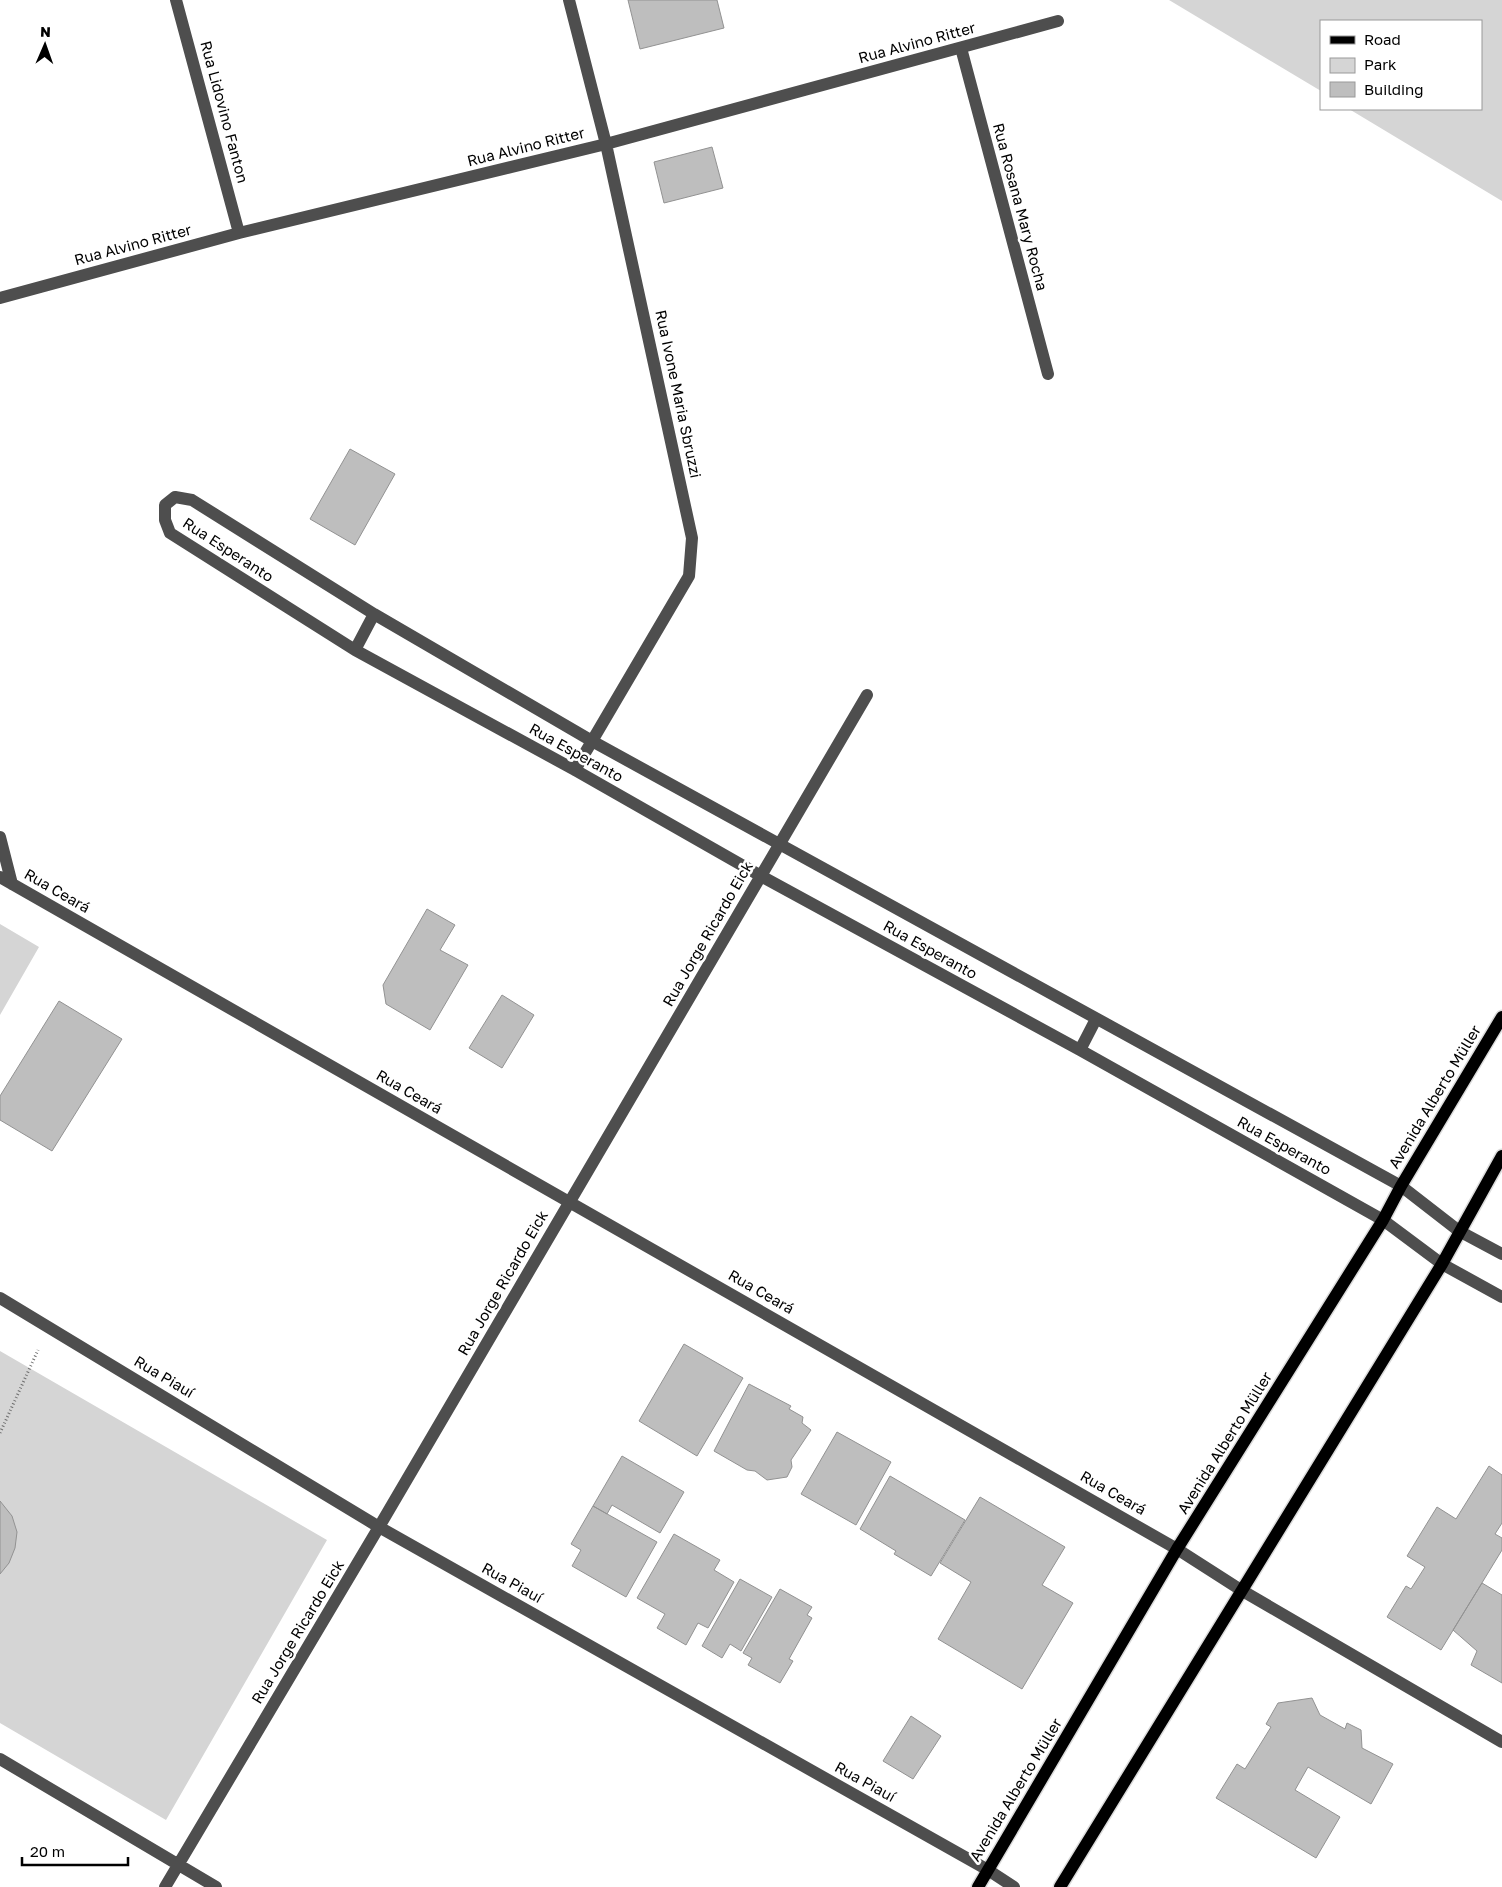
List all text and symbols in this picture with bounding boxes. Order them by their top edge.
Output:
street label: Rua Alvino Ritter [856,18,977,66]
north arrow [20,20,70,70]
legend [1320,20,1482,110]
text: N [40,23,51,40]
text: Road [1364,30,1401,48]
street label: Rua Lidovino Fanton [197,39,253,185]
text: Park [1364,55,1397,73]
text: Building [1364,80,1424,98]
street label: Rua Rosana Mary Rocha [990,121,1052,293]
street label: Rua Alvino Ritter [465,123,587,169]
street label: Rua Alvino Ritter [72,220,193,268]
street label: Rua Ivone Maria Sbruzzi [652,308,706,479]
street label: Rua Esperanto [180,513,277,585]
street label: Rua Esperanto [526,719,627,785]
street label: Rua Jorge Ricardo Eick [658,857,756,1009]
street label: Rua Ceará [21,864,94,916]
street label: Rua Esperanto [880,916,981,982]
street label: Avenida Alberto Müller [1384,1021,1484,1171]
street label: Rua Ceará [373,1065,446,1117]
street label: Rua Esperanto [1234,1112,1335,1178]
street label: Rua Jorge Ricardo Eick [453,1206,551,1358]
street label: Rua Ceará [725,1265,798,1317]
street label: Rua Piauí [131,1351,199,1402]
street label: Avenida Alberto Müller [1173,1368,1275,1517]
street label: Rua Ceará [1077,1466,1150,1518]
street label: Rua Jorge Ricardo Eick [247,1556,347,1707]
street label: Rua Piauí [479,1558,547,1607]
street label: Avenida Alberto Müller [965,1714,1065,1864]
street label: Rua Piauí [832,1757,900,1806]
scale bar [22,1834,129,1866]
text: 20 m [30,1842,65,1860]

